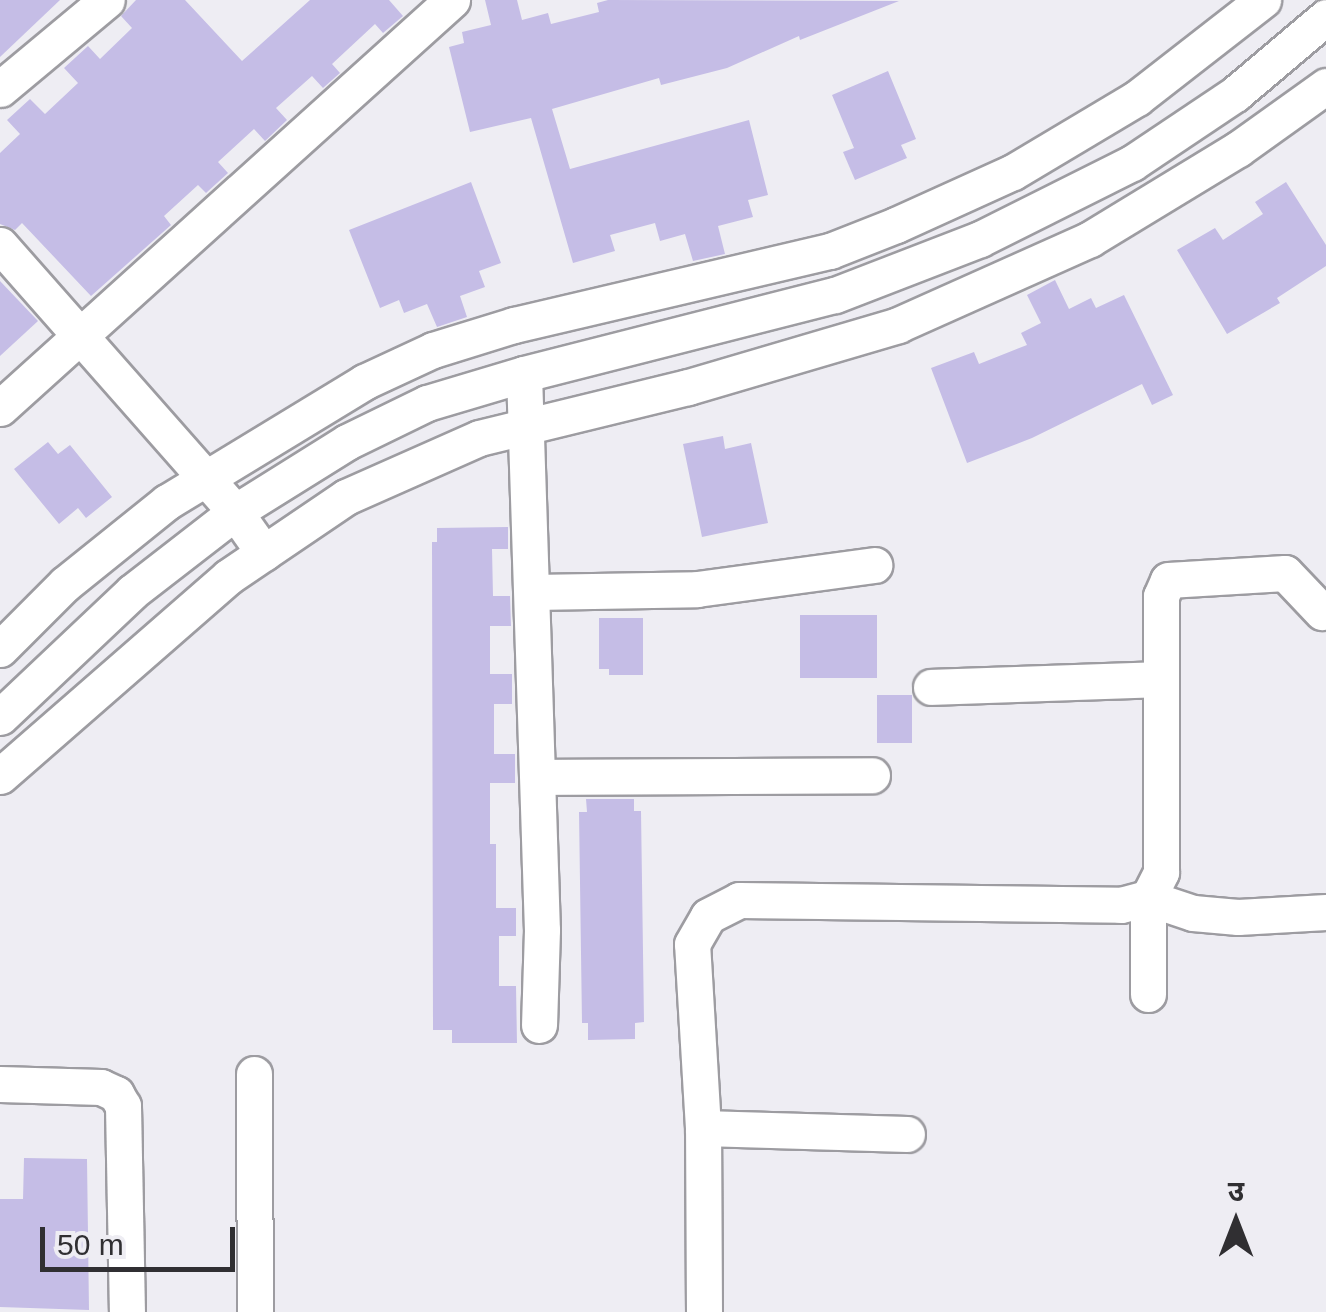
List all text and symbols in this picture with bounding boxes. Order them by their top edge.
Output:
north arrow [1186,1172,1286,1272]
text: उ [1228,1176,1244,1207]
scale bar [45,1207,240,1269]
text: 50 m [57,1228,124,1261]

